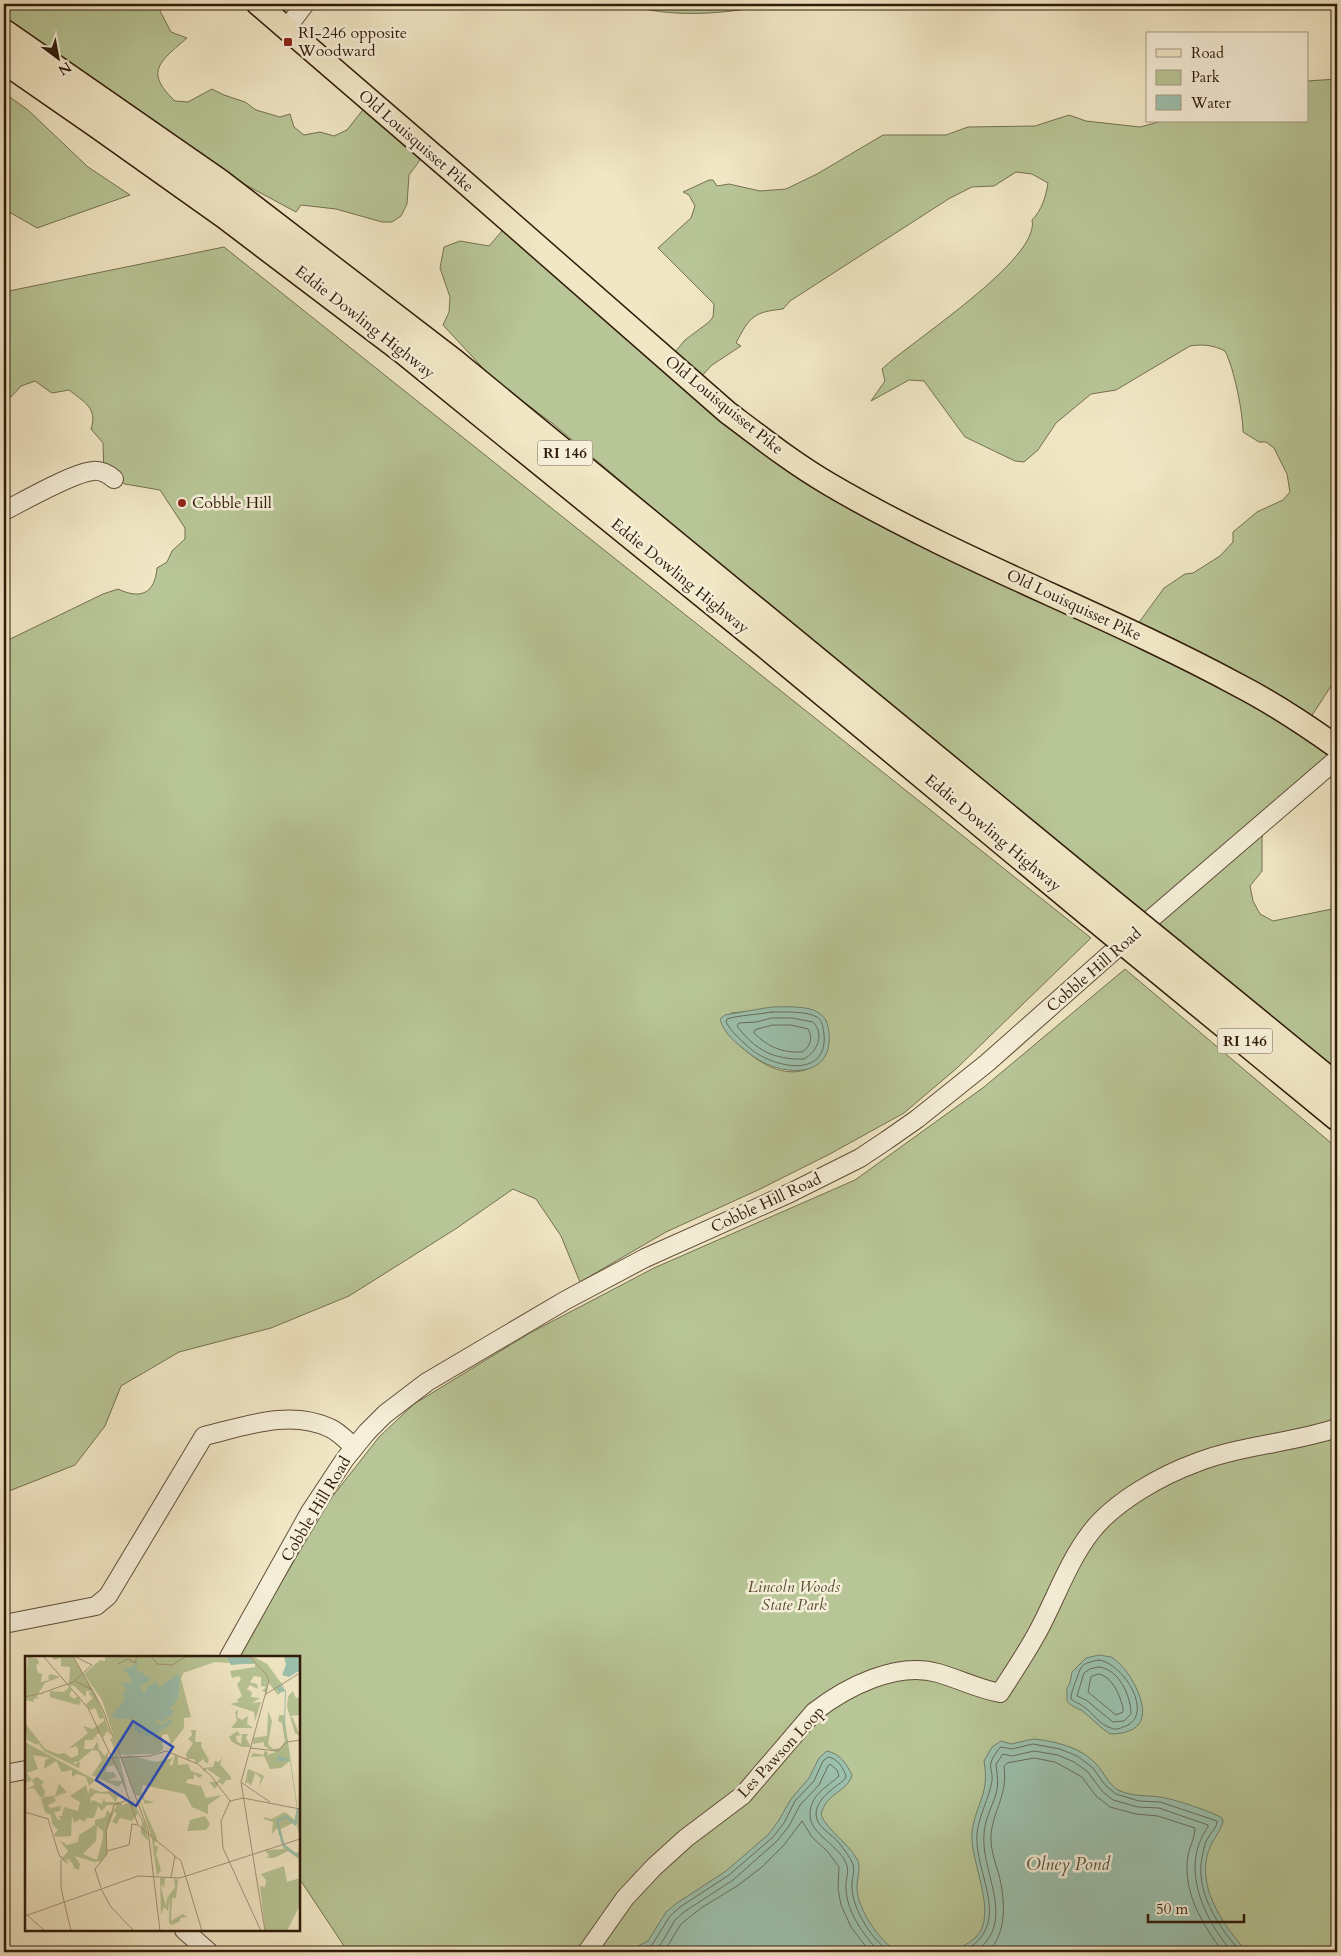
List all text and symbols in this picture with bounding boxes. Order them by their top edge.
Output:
place label: RI-246 opposite Woodward [297,22,407,62]
north arrow [32,32,82,82]
legend [1146,32,1308,122]
marker: RI-246 opposite Woodward [282,36,294,48]
text: Road [1191,43,1224,63]
text: N [54,57,75,80]
text: Park [1191,67,1220,87]
street label: Old Louisquisset Pike [353,85,479,197]
text: Water [1190,93,1232,113]
street label: Eddie Dowling Highway [290,260,440,384]
street label: Old Louisquisset Pike [660,350,788,460]
road number: RI 146 [538,440,592,466]
place label: Cobble Hill [192,492,272,514]
marker: Cobble Hill [176,497,188,509]
street label: Eddie Dowling Highway [606,513,754,639]
street label: Old Louisquisset Pike [1003,564,1145,646]
street label: Eddie Dowling Highway [920,769,1066,897]
street label: Cobble Hill Road [1042,922,1147,1017]
road number: RI 146 [1218,1028,1272,1054]
street label: Cobble Hill Road [707,1168,825,1238]
street label: Cobble Hill Road [276,1452,356,1566]
park label: Lincoln Woods State Park [748,1576,841,1616]
inset map [25,1656,300,1931]
street label: Les Pawson Loop [732,1701,830,1803]
water label: Olney Pond [1026,1852,1111,1877]
scale bar [1148,1891,1245,1923]
text: 50 m [1156,1899,1188,1919]

